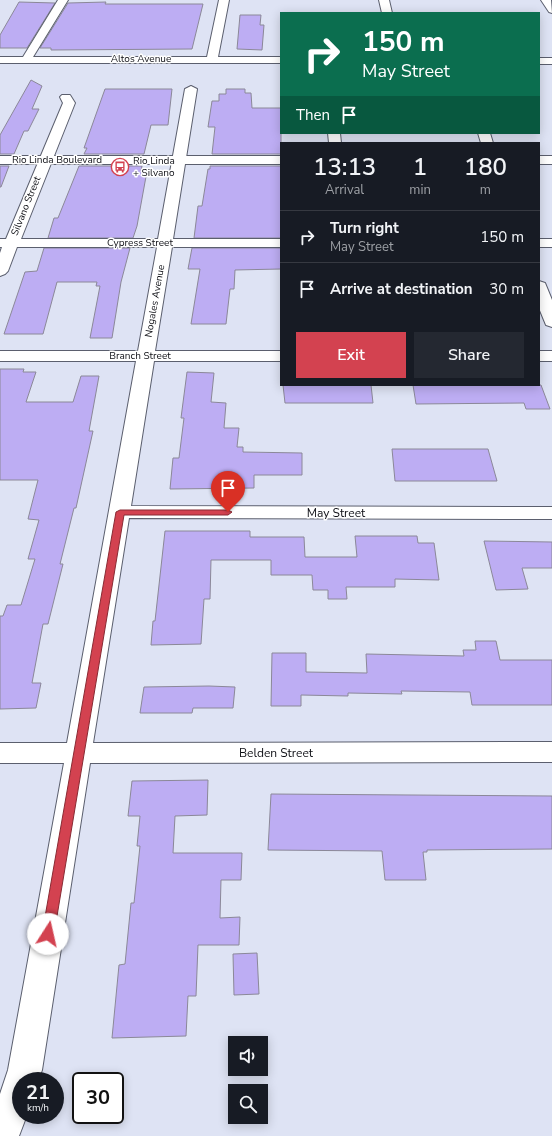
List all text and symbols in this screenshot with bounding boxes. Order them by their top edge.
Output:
text: 150 m [362,23,445,61]
icon: right [296,28,348,80]
street label: Altos Avenue [111,52,171,66]
text: May Street [362,59,450,83]
icon: arrive [338,104,360,126]
text: Then [296,105,330,125]
text: 13:13 [313,151,376,183]
text: 1 [413,151,427,183]
text: 180 [464,151,507,183]
street label: Rio Linda Boulevard [12,153,102,167]
place label: Rio Linda + Silvano [133,154,175,180]
bus stop icon: Rio Linda + Silvano [110,157,130,177]
street label: Silvano Street [8,174,44,238]
text: Arrival [325,181,364,199]
text: min [409,181,431,199]
text: m [480,181,491,199]
text: Turn right [330,218,399,238]
icon: right [296,226,318,248]
text: 150 m [480,227,524,247]
street label: Cypress Street [107,236,173,250]
text: May Street [330,238,393,256]
street label: Nogales Avenue [142,263,168,339]
icon: arrive [296,278,318,300]
text: Arrive at destination [330,279,473,299]
text: 30 m [489,279,524,299]
button: Exit [296,332,406,378]
button: Share [414,332,524,378]
street label: Branch Street [109,349,171,363]
pin [211,471,245,512]
icon: arrive [217,477,239,499]
street label: May Street [307,505,366,521]
street label: Belden Street [239,745,314,761]
position arrow [27,913,69,955]
map controls [228,1036,268,1124]
button: sound [228,1036,268,1076]
speed limit sign: 30 [72,1072,124,1124]
text: 21 [26,1079,50,1106]
button: search [228,1084,268,1124]
text: km/h [27,1101,49,1115]

